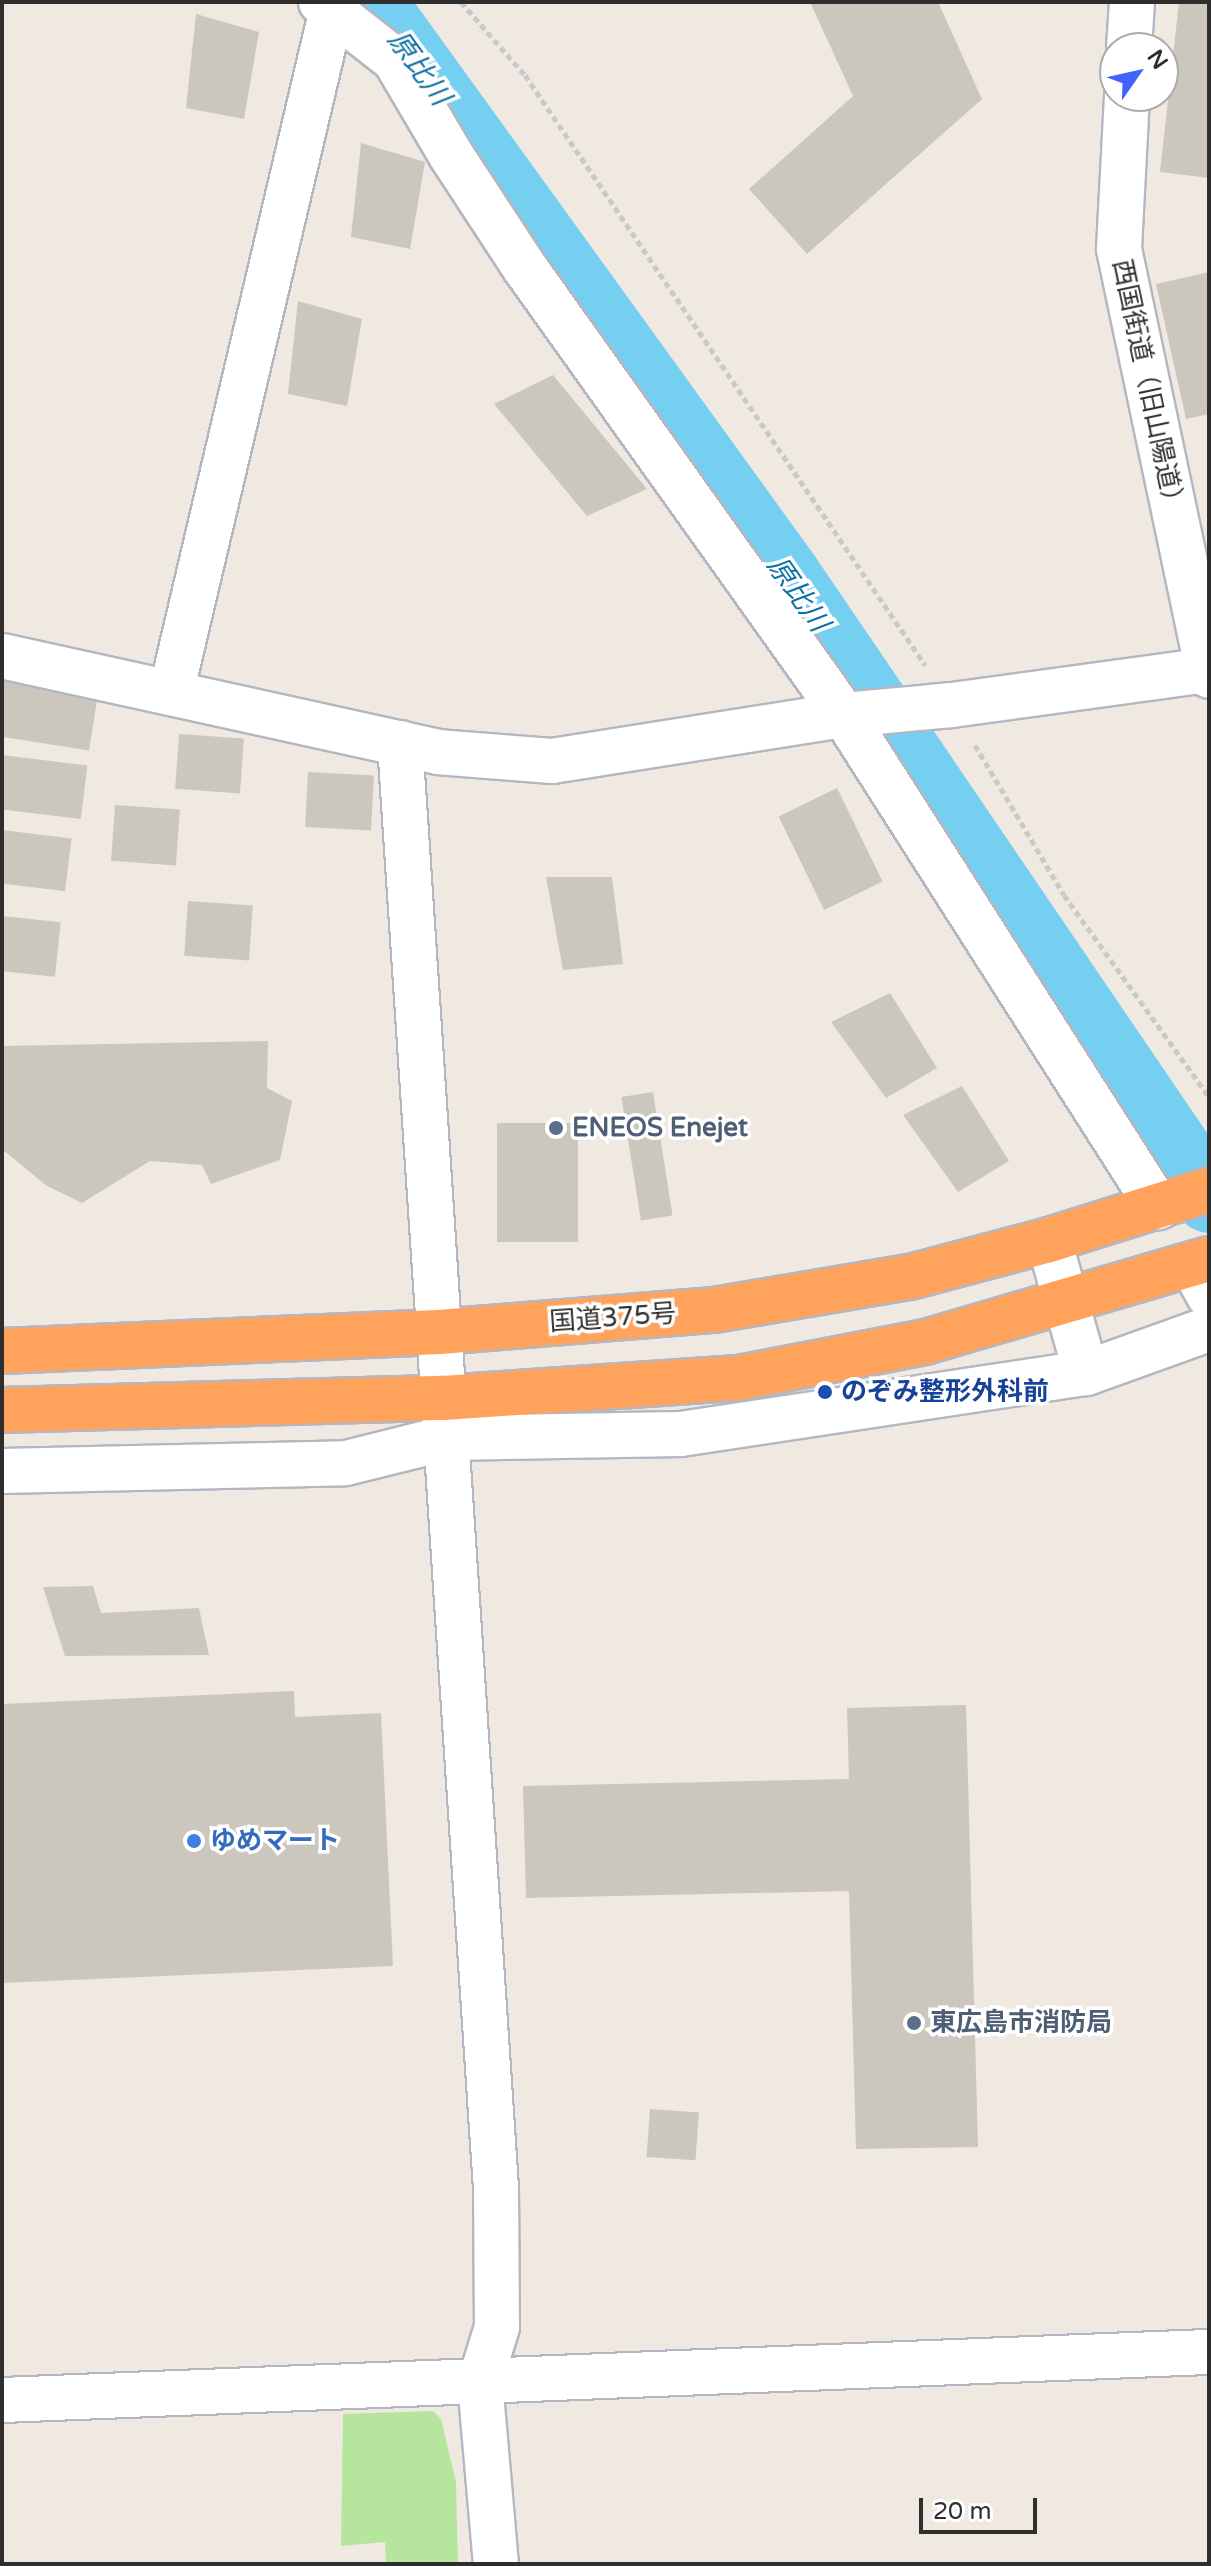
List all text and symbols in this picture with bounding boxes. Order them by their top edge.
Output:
water label: 原比川 [381,24,457,112]
north arrow [1099,32,1179,112]
text: N [1142,45,1173,74]
street label: 西国街道（旧山陽道） [1106,257,1190,517]
water label: 原比川 [760,550,836,638]
place label: ENEOS Enejet [572,1112,748,1144]
marker: ENEOS Enejet [547,1119,565,1137]
street label: 国道375号 [549,1298,677,1338]
place label: のぞみ整形外科前 [841,1376,1049,1408]
marker: のぞみ整形外科前 [816,1383,834,1401]
place label: ゆめマート [210,1825,340,1857]
marker: ゆめマート [185,1832,203,1850]
place label: 東広島市消防局 [930,2007,1112,2039]
marker: 東広島市消防局 [905,2014,923,2032]
scale bar [923,2482,1041,2532]
text: 20 m [933,2497,991,2526]

